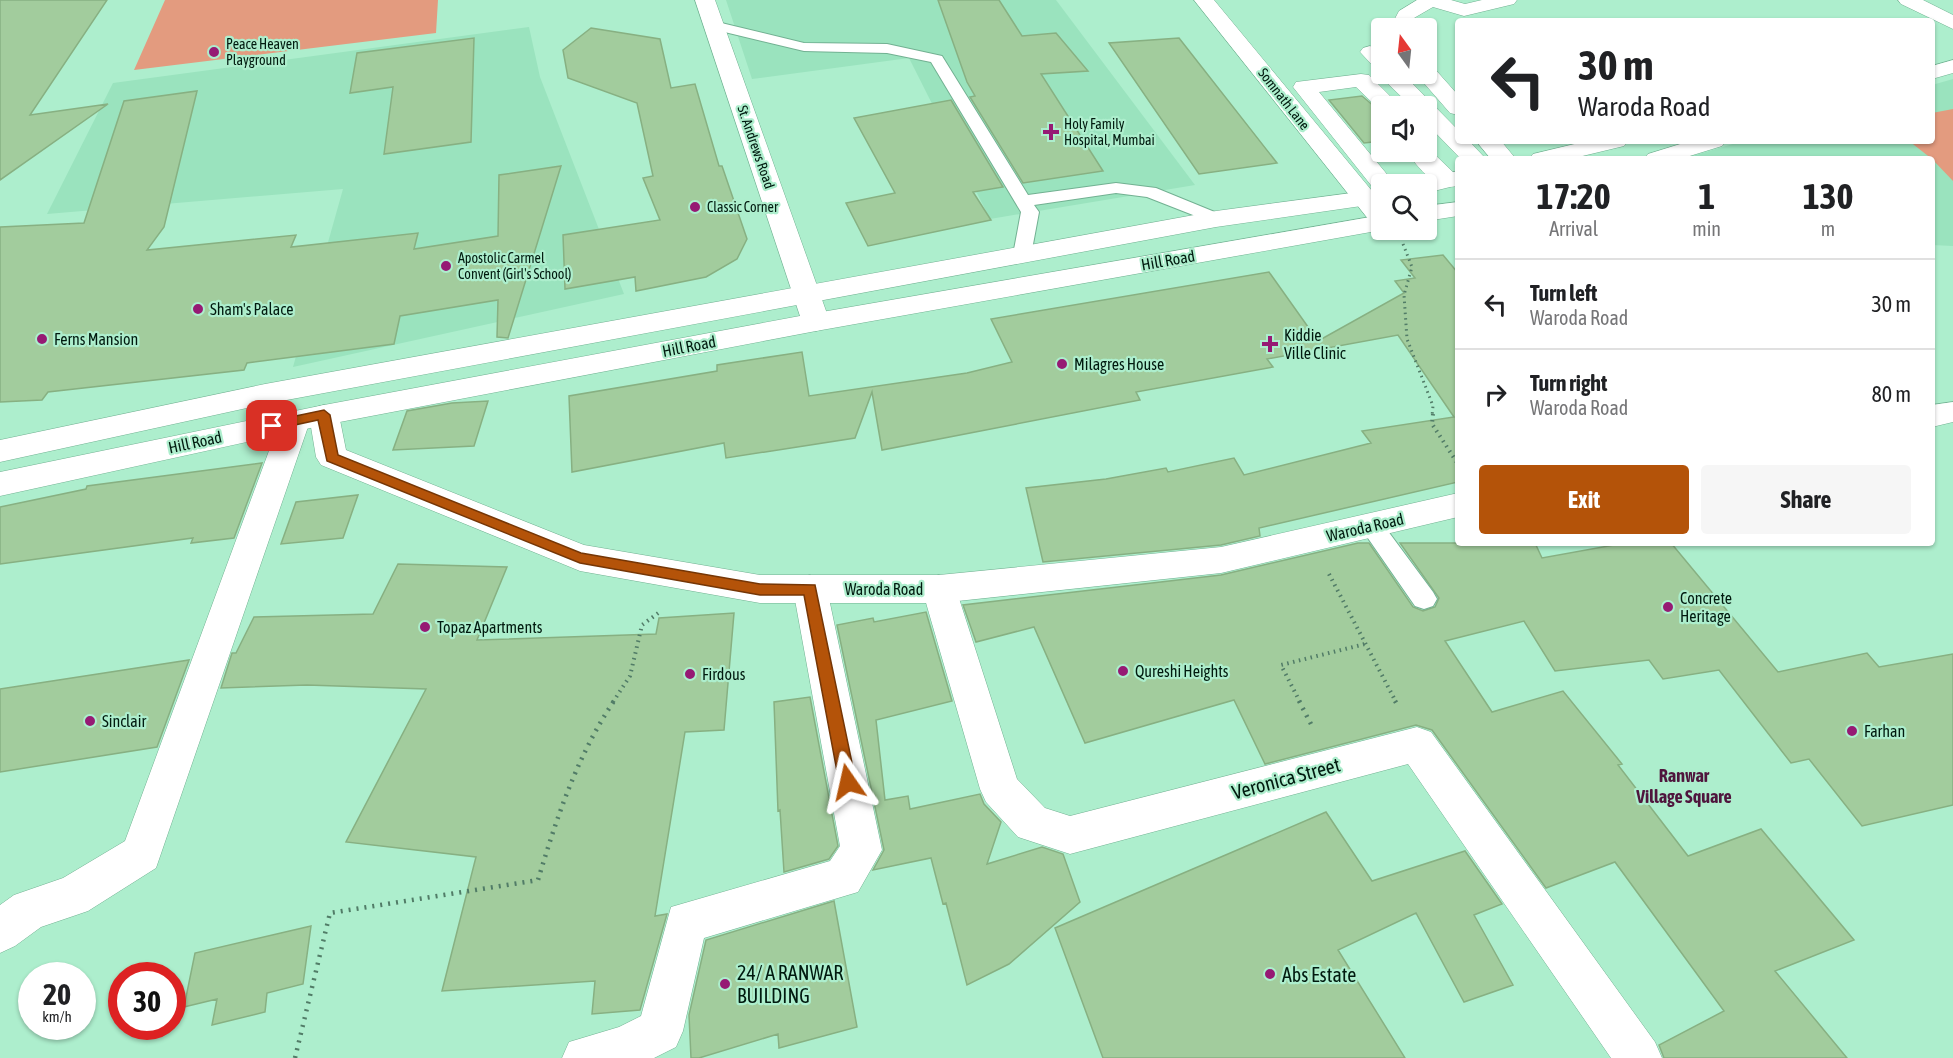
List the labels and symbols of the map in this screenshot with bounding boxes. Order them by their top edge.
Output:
north arrow [1371,18,1437,84]
place label: Peace Heaven Playground [226,36,299,68]
marker: Peace Heaven Playground [207,45,221,59]
street label: Somnath Lane [1255,65,1313,133]
street label: St. Andrews Road [734,103,778,191]
place label: Holy Family Hospital, Mumbai [1064,116,1155,148]
marker: Holy Family Hospital, Mumbai [1042,123,1060,141]
place label: Classic Corner [707,199,779,215]
marker: Classic Corner [688,200,702,214]
street label: Hill Road [1140,246,1196,274]
place label: Apostolic Carmel Convent (Girl's School) [458,250,571,282]
marker: Apostolic Carmel Convent (Girl's School) [439,259,453,273]
place label: Sham's Palace [210,300,293,318]
marker: Sham's Palace [191,302,205,316]
place label: Kiddie Ville Clinic [1284,326,1346,362]
place label: Ferns Mansion [54,330,138,348]
marker: Ferns Mansion [35,332,49,346]
street label: Hill Road [661,332,717,360]
marker: Kiddie Ville Clinic [1261,335,1279,353]
place label: Milagres House [1074,355,1164,374]
marker: Milagres House [1055,357,1069,371]
pin [246,400,297,451]
street label: Hill Road [167,428,223,456]
street label: Waroda Road [1325,509,1405,545]
street label: Waroda Road [845,580,923,598]
place label: Concrete Heritage [1680,589,1732,626]
marker: Concrete Heritage [1661,600,1675,614]
place label: Topaz Apartments [437,618,543,637]
marker: Topaz Apartments [418,620,432,634]
place label: Qureshi Heights [1135,662,1229,681]
marker: Qureshi Heights [1116,664,1130,678]
place label: Firdous [702,665,746,683]
marker: Firdous [683,667,697,681]
place label: Sinclair [102,712,146,730]
marker: Sinclair [83,714,97,728]
place label: Farhan [1864,722,1905,740]
marker: Farhan [1845,724,1859,738]
position arrow [816,750,880,814]
street label: Veronica Street [1229,752,1343,803]
district label: Ranwar Village Square [1635,765,1732,807]
place label: 24/ A RANWAR BUILDING [737,961,843,1007]
speed limit sign: 30 [108,962,186,1040]
place label: Abs Estate [1282,963,1356,986]
marker: Abs Estate [1263,967,1277,981]
marker: 24/ A RANWAR BUILDING [718,977,732,991]

